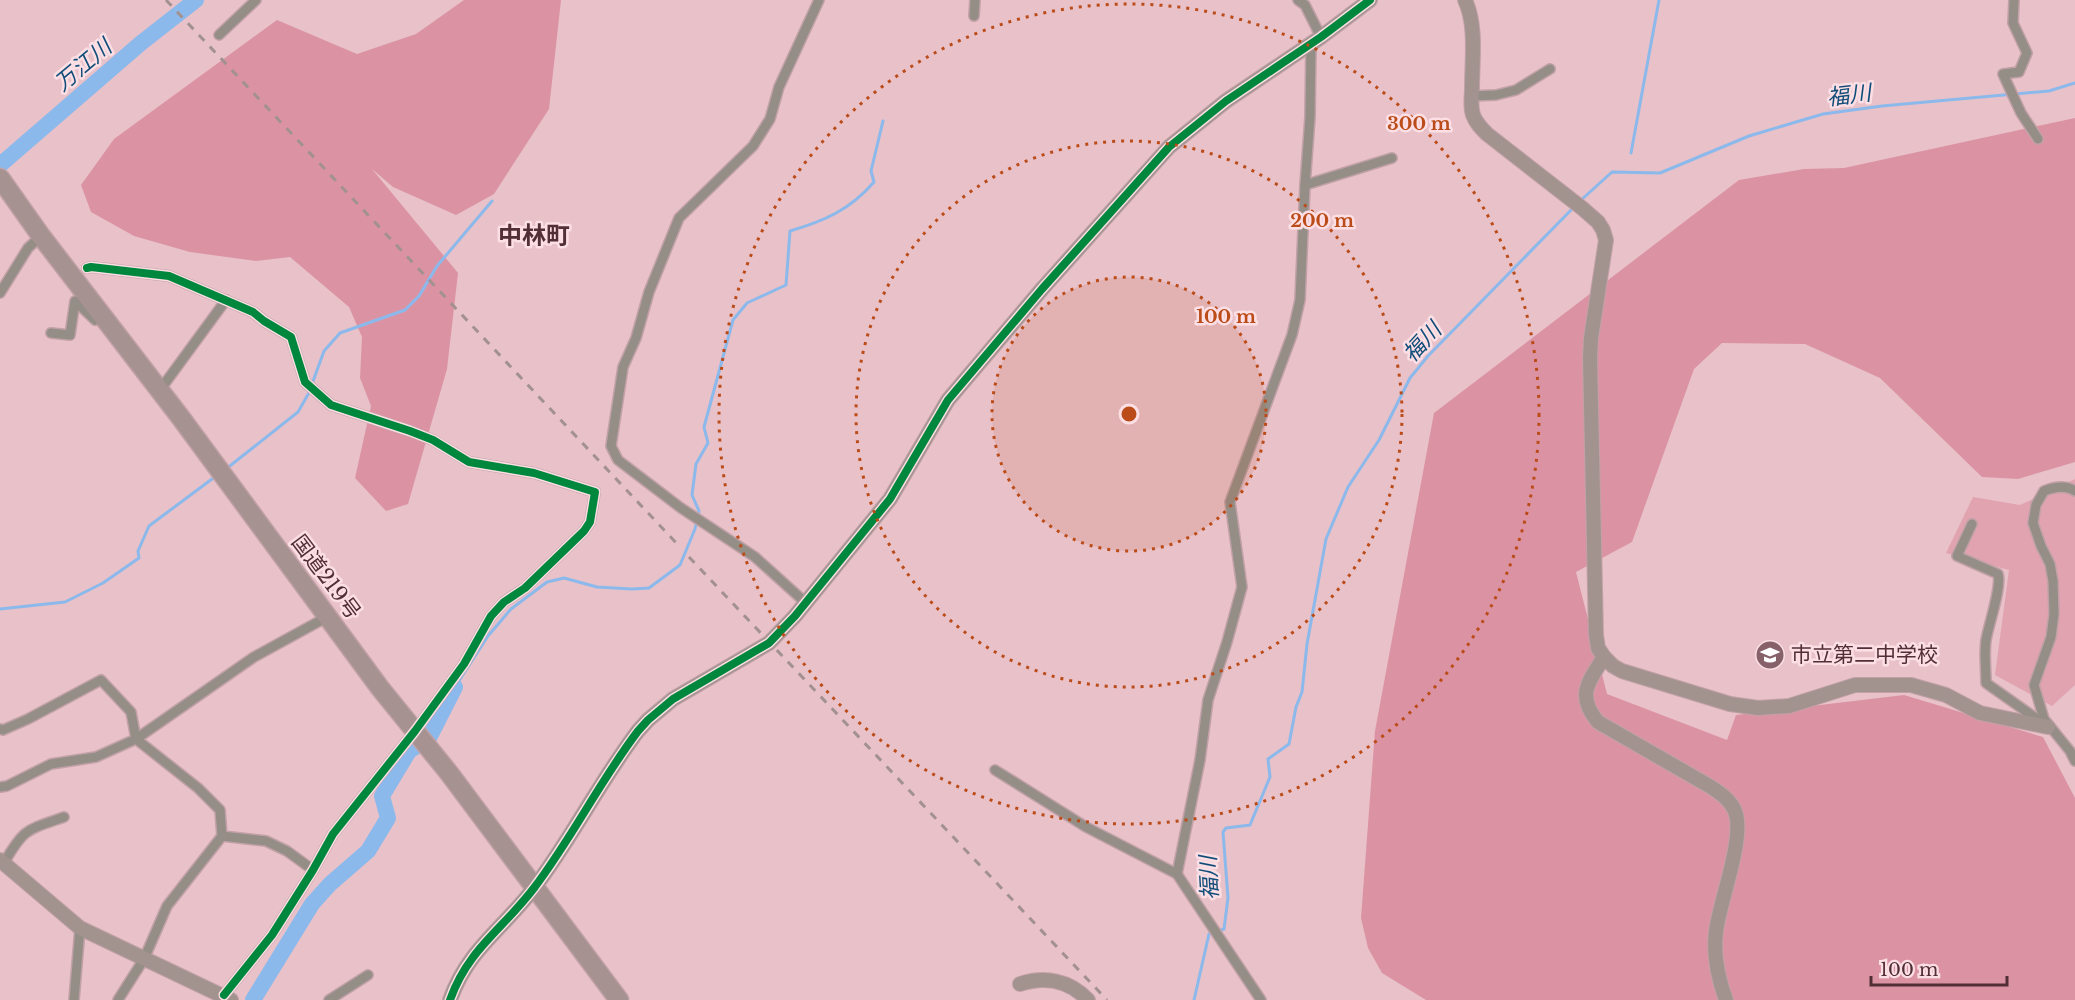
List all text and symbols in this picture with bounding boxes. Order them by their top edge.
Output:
water label: 万江川 [49,32,118,97]
water label: 福川 [1826,79,1874,111]
text: 300 m [1387,113,1451,135]
text: 200 m [1290,210,1354,232]
district label: 中林町 [498,221,570,250]
text: 100 m [1196,306,1256,328]
water label: 福川 [1397,315,1448,367]
centre of rings [1119,404,1139,424]
street label: 国道219号 [286,530,366,624]
school or university icon: 市立第二中学校 [1754,639,1786,671]
place label: 市立第二中学校 [1791,642,1938,668]
water label: 福川 [1194,853,1224,901]
scale bar [1871,949,2008,987]
text: 100 m [1880,959,1938,981]

